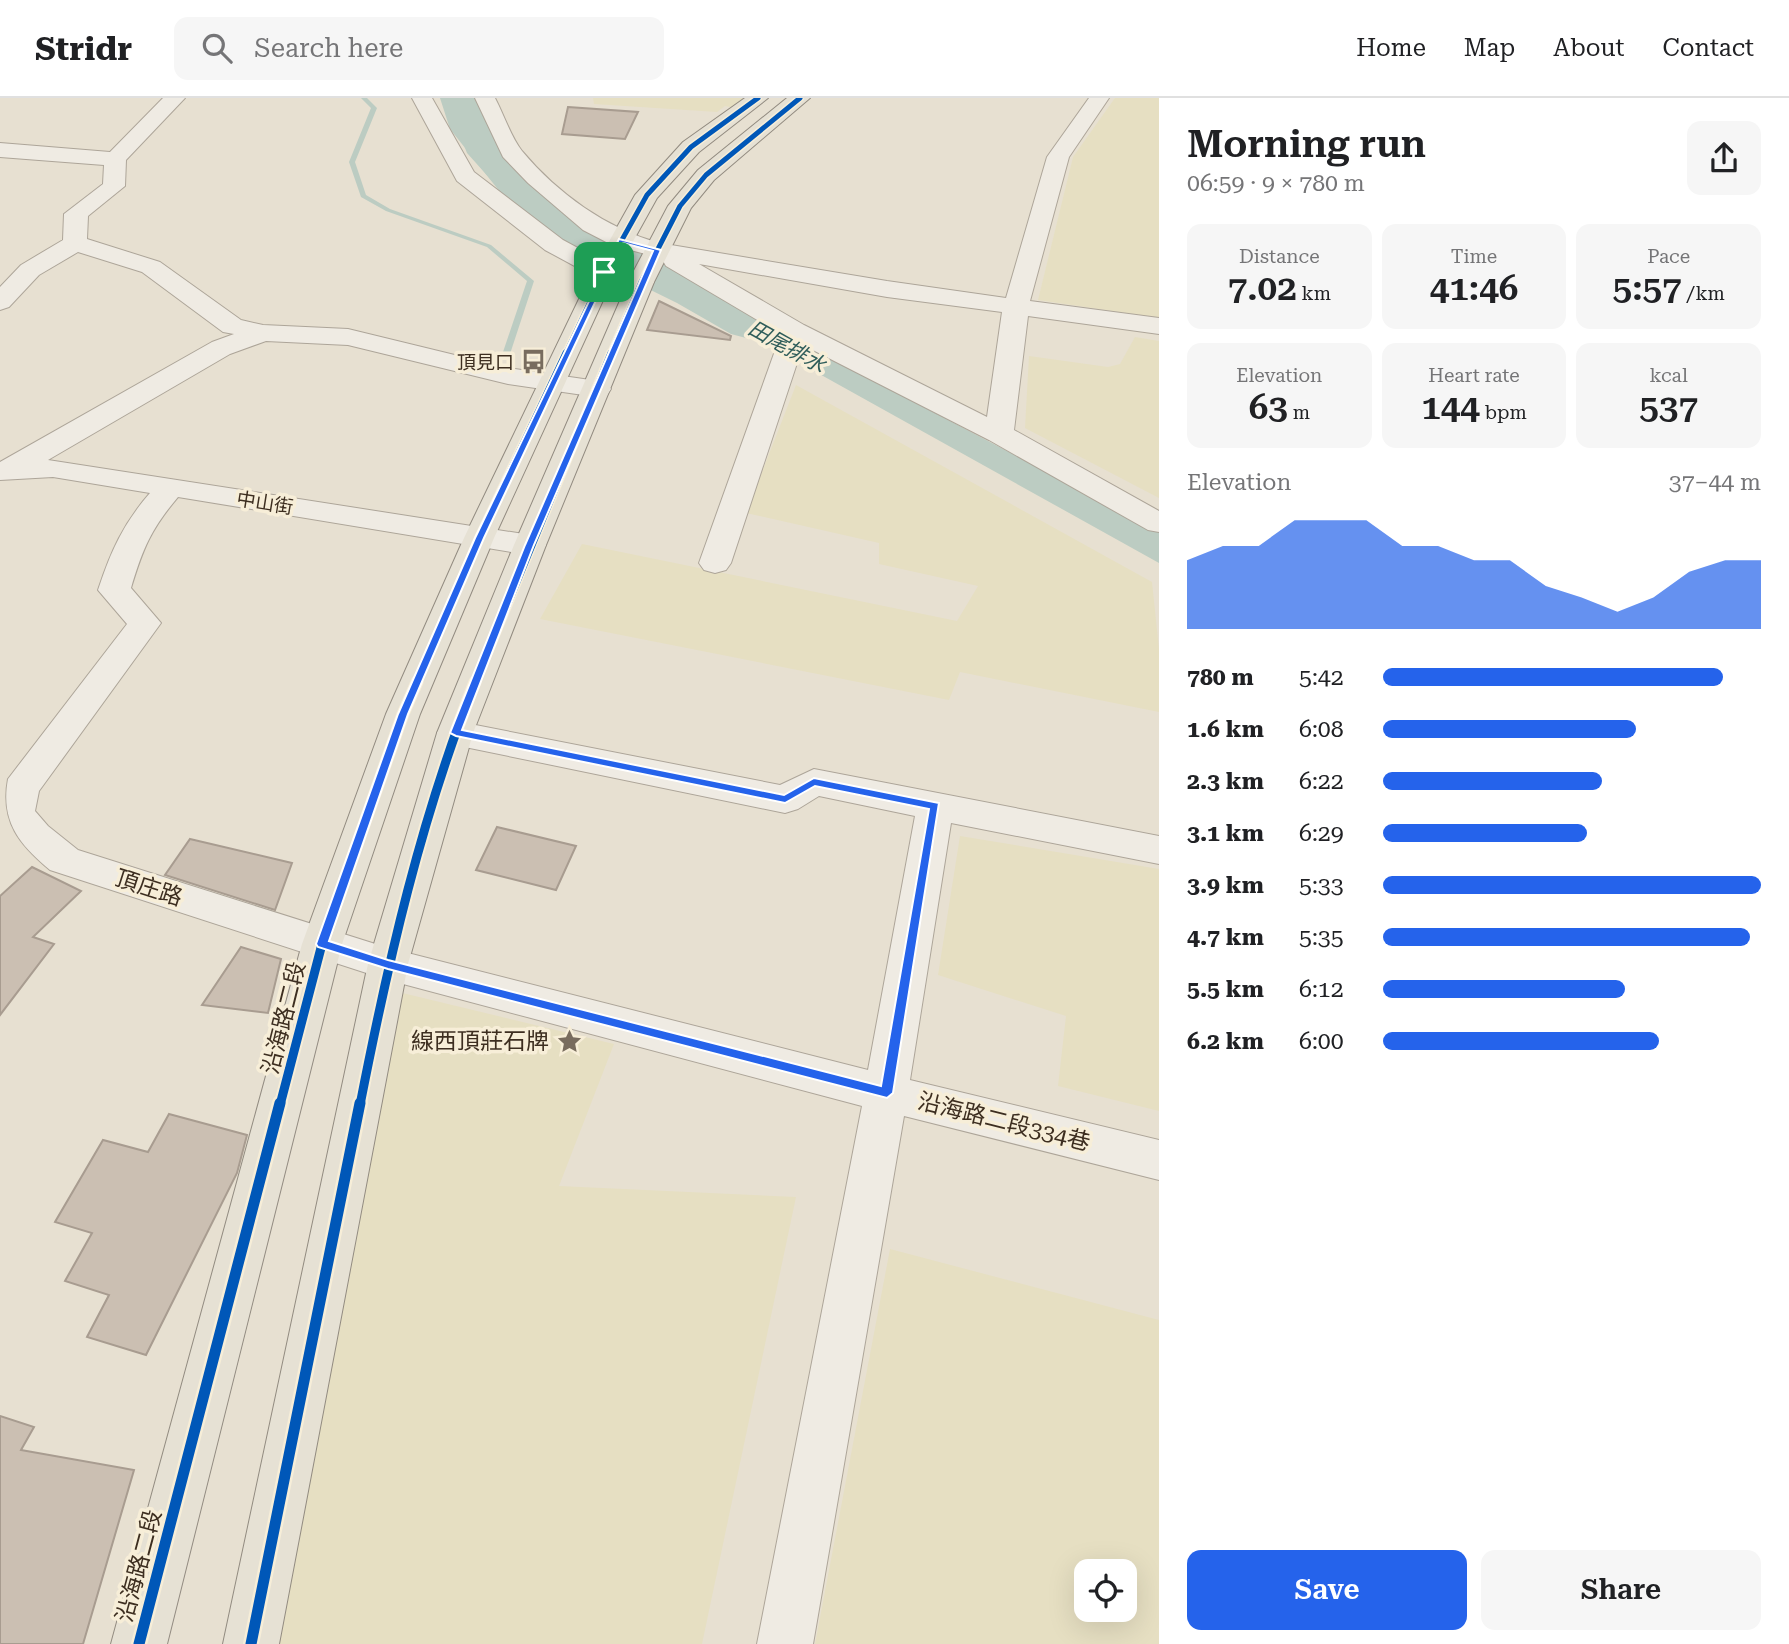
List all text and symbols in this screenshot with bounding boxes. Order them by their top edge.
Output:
search box [174,17,664,80]
text: Stridr [35,29,132,68]
icon: search [198,29,236,67]
text: Search here [254,33,403,63]
text: Home [1356,34,1426,62]
text: Map [1464,34,1515,62]
text: About [1553,34,1624,62]
text: Contact [1662,34,1754,62]
button: share [1687,121,1761,195]
text: Morning run [1187,122,1426,166]
text: 06:59 · 9 × 780 m [1187,170,1365,197]
pin [574,242,634,302]
text: Distance [1239,245,1320,268]
text: Time [1451,245,1497,268]
text: Pace [1647,245,1690,268]
icon: arrive [585,253,623,291]
text: 7.02 [1228,268,1297,309]
text: 41:46 [1430,268,1518,309]
text: 5:57 [1613,268,1682,309]
text: km [1297,282,1331,305]
text: /km [1682,282,1725,305]
water label: 田尾排水 [744,316,830,378]
bus stop icon: 頂見口 [520,348,548,376]
place label: 頂見口 [457,351,514,374]
text: Elevation [1236,364,1322,387]
text: Heart rate [1428,364,1520,387]
text: kcal [1650,364,1688,387]
text: 63 [1249,387,1288,428]
text: 144 [1421,387,1480,428]
text: 537 [1639,387,1698,428]
text: m [1288,401,1310,424]
text: bpm [1480,401,1527,424]
text: Elevation [1187,469,1291,496]
text: 37–44 m [1669,469,1761,496]
street label: 中山街 [235,487,295,519]
text: 780 m [1187,664,1254,691]
text: 5:42 [1299,664,1344,691]
text: 1.6 km [1187,716,1264,743]
text: 6:08 [1299,716,1344,743]
text: 2.3 km [1187,768,1264,795]
text: 6:22 [1299,768,1344,795]
text: 3.1 km [1187,820,1264,847]
text: 6:29 [1299,820,1344,847]
street label: 頂庄路 [112,864,186,912]
text: 3.9 km [1187,872,1264,899]
text: 5:33 [1299,872,1344,899]
text: 4.7 km [1187,924,1264,951]
text: 5:35 [1299,924,1344,951]
street label: 沿海路二段 [257,959,311,1077]
text: 5.5 km [1187,976,1264,1003]
text: 6:12 [1299,976,1344,1003]
place icon: 線西頂莊石牌 [555,1027,583,1055]
place label: 線西頂莊石牌 [411,1028,549,1055]
text: 6.2 km [1187,1028,1264,1055]
text: 6:00 [1299,1028,1344,1055]
street label: 沿海路二段334巷 [915,1088,1093,1156]
street label: 沿海路二段 [111,1507,167,1625]
button: Save [1187,1550,1467,1630]
button: Share [1481,1550,1761,1630]
map controls [1074,1559,1137,1622]
button: locate [1074,1559,1137,1622]

